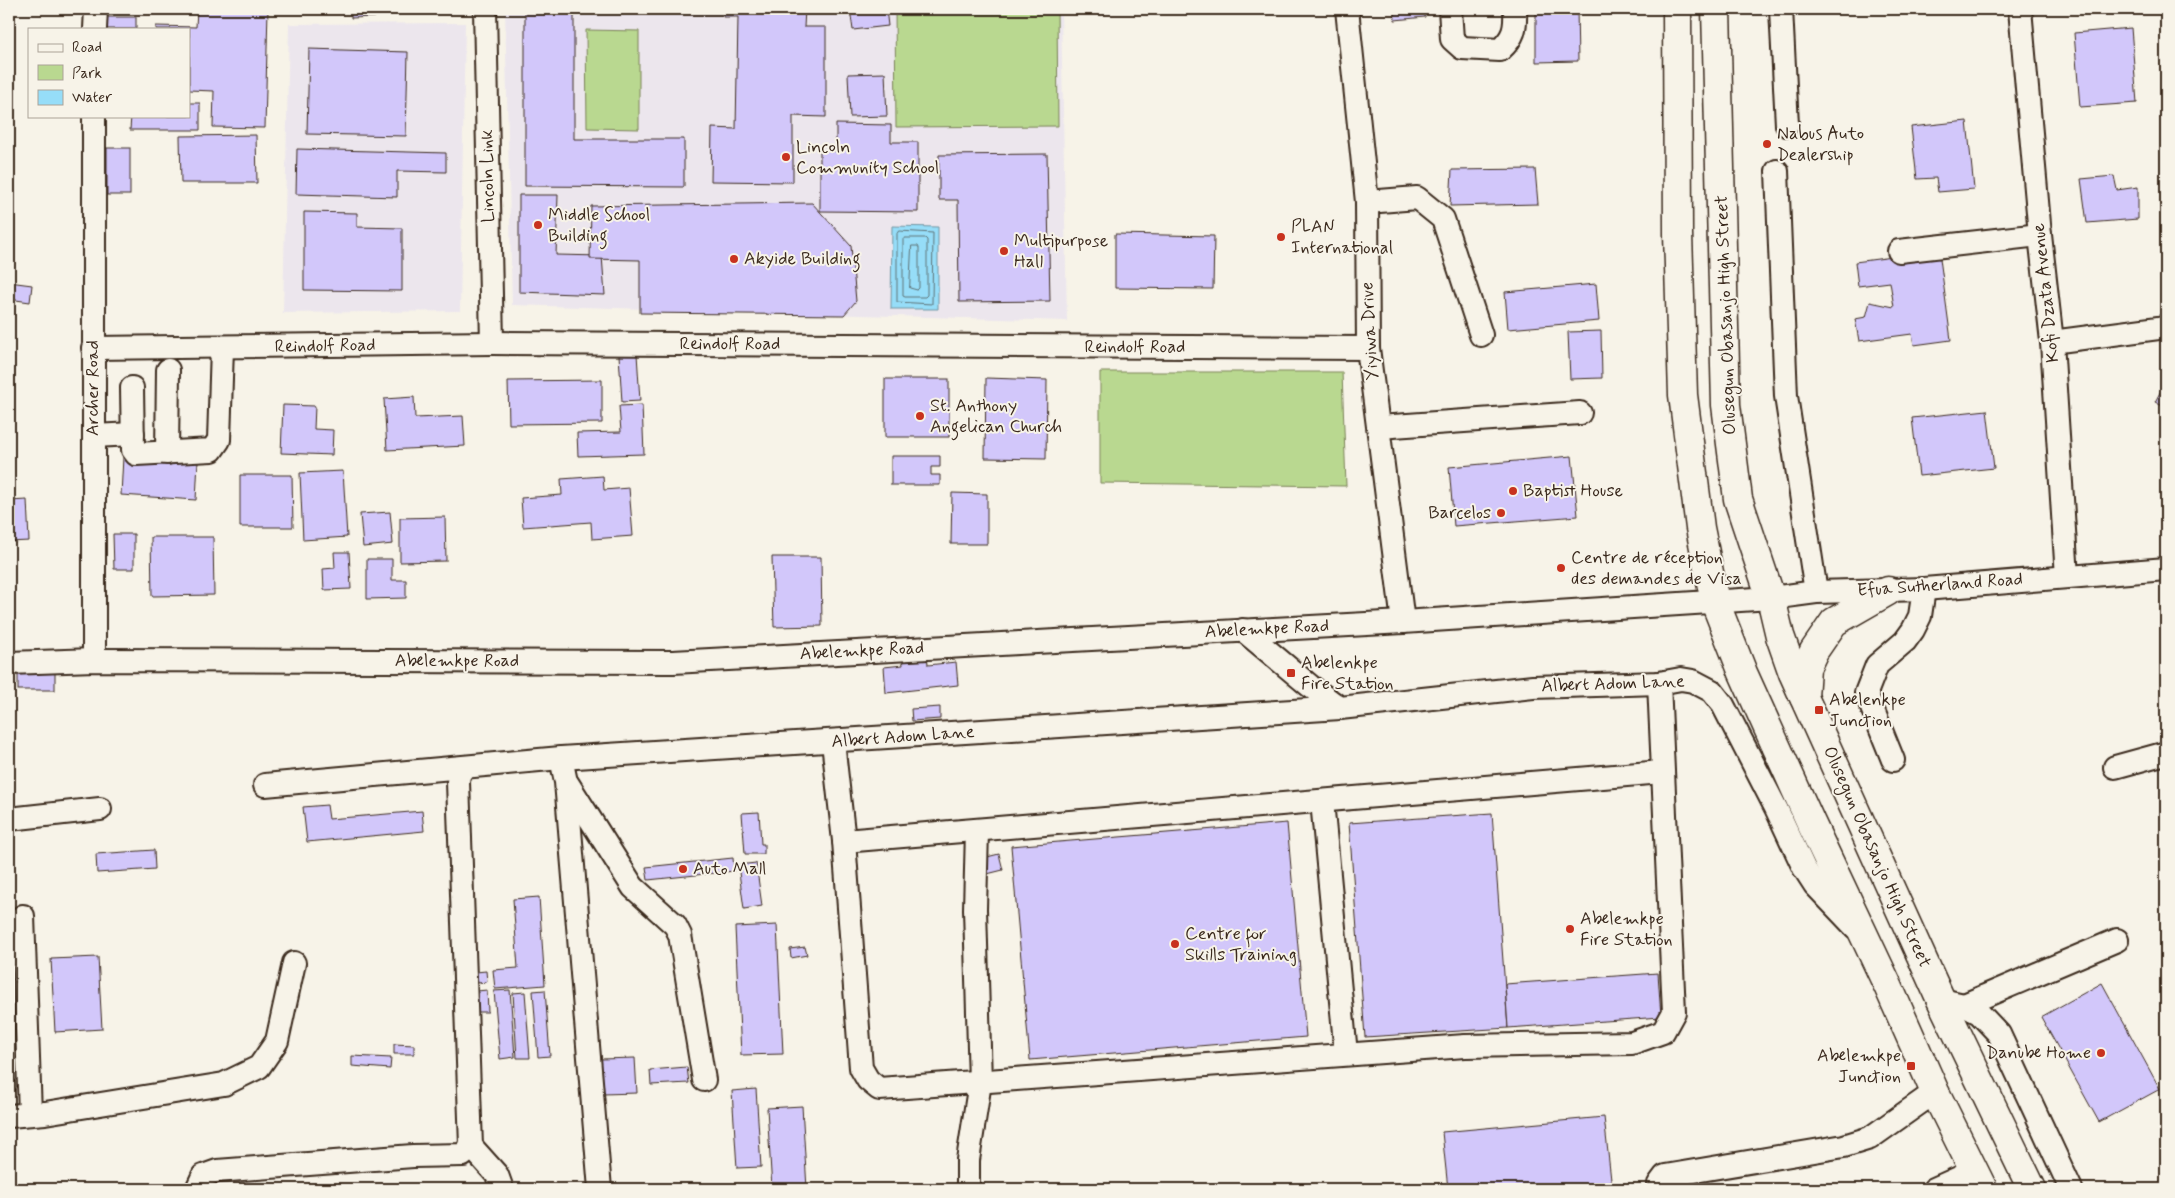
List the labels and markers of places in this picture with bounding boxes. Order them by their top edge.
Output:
place label: Nabus Auto Dealership [1777,122,1864,167]
place label: Lincoln Community School [796,135,939,180]
marker: Nabus Auto Dealership [1761,138,1773,150]
marker: Lincoln Community School [780,151,792,163]
place label: Middle School Building [548,203,650,250]
place label: PLAN International [1291,215,1393,260]
marker: Middle School Building [532,219,544,231]
place label: Multipurpose Hall [1014,229,1108,274]
marker: PLAN International [1275,231,1287,243]
marker: Multipurpose Hall [998,245,1010,257]
place label: Akyide Building [744,247,861,273]
marker: Akyide Building [728,253,740,265]
place label: St. Anthony Angelican Church [930,394,1062,441]
marker: St. Anthony Angelican Church [914,410,926,422]
place label: Baptist House [1523,479,1623,503]
marker: Baptist House [1507,485,1519,497]
place label: Barcelos [1428,501,1491,525]
marker: Barcelos [1495,507,1507,519]
place label: Centre de réception des demandes de Visa [1571,546,1742,591]
marker: Centre de réception des demandes de Visa [1555,562,1567,574]
place label: Abelenkpe Fire Station [1301,651,1394,696]
marker: Abelenkpe Fire Station [1285,667,1297,679]
place label: Abelenkpe Junction [1829,688,1906,733]
marker: Abelenkpe Junction [1813,704,1825,716]
place label: Auto Mall [693,857,767,881]
marker: Auto Mall [677,863,689,875]
place label: Abelemkpe Fire Station [1580,907,1673,952]
place label: Centre for Skills Training [1185,922,1297,967]
marker: Abelemkpe Fire Station [1564,923,1576,935]
marker: Centre for Skills Training [1169,938,1181,950]
place label: Danube Home [1986,1041,2091,1065]
place label: Abelemkpe Junction [1817,1044,1901,1089]
marker: Danube Home [2095,1047,2107,1059]
marker: Abelemkpe Junction [1905,1060,1917,1072]

